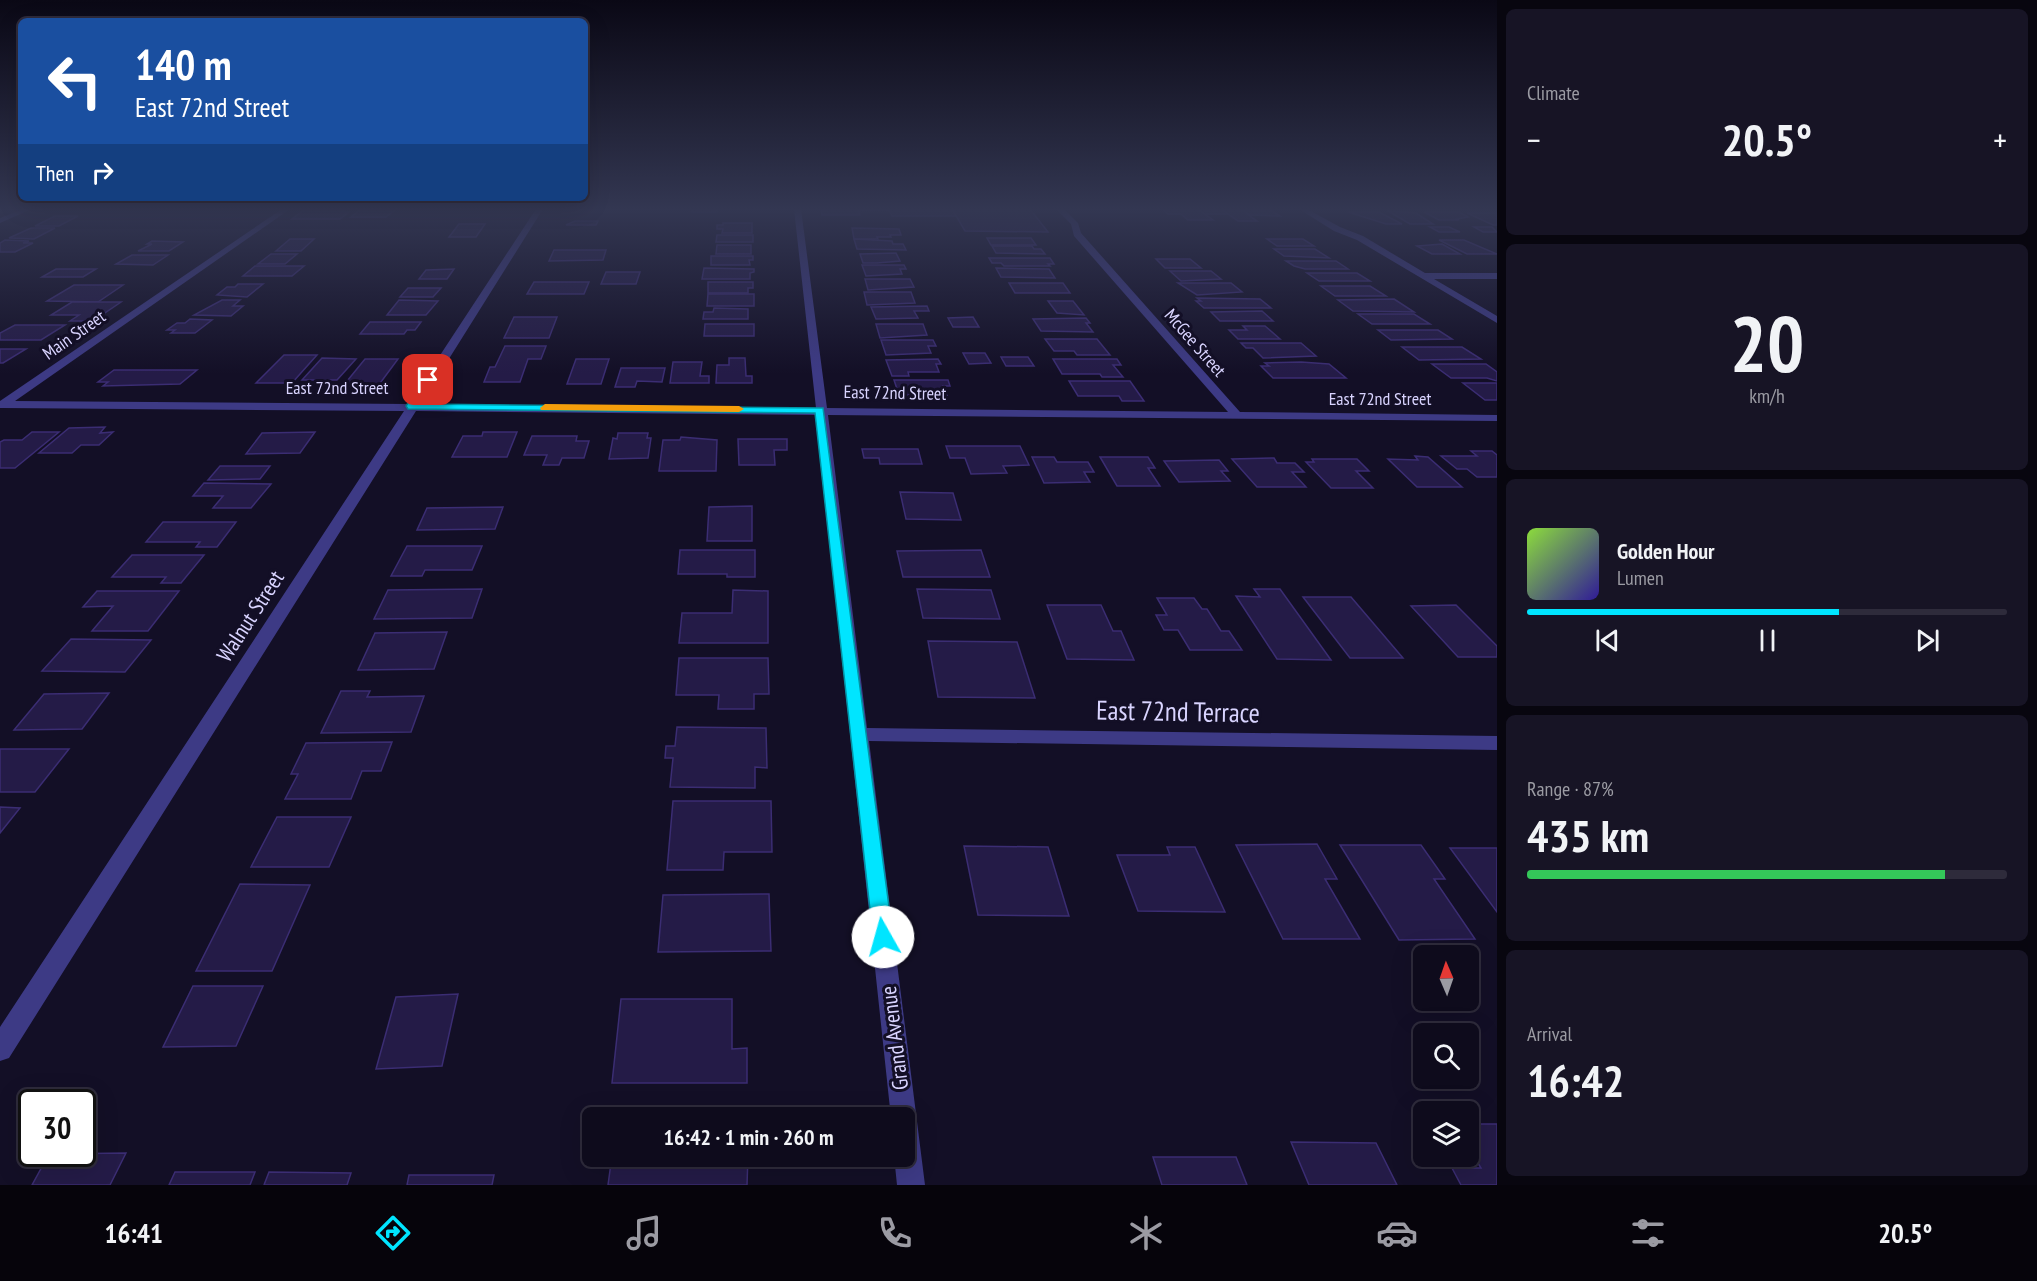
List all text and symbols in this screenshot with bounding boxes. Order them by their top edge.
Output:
text: 140 m [135,37,232,92]
icon: left [36,42,114,120]
text: Climate [1527,80,1580,106]
text: East 72nd Street [135,90,289,124]
text: 20.5° [1722,110,1812,168]
text: − [1527,118,1541,161]
text: + [1993,118,2007,161]
icon: right [86,156,119,189]
text: Then [36,159,74,187]
text: 20 [1730,293,1804,394]
street label: McGee Street [1160,304,1231,381]
street label: Main Street [38,305,110,365]
pin [402,354,453,405]
icon: arrive [411,363,444,396]
street label: East 72nd Street [286,376,388,399]
street label: East 72nd Street [843,380,947,405]
text: km/h [1749,383,1785,409]
street label: East 72nd Street [1329,387,1431,410]
text: Golden Hour [1617,537,1715,565]
street label: Walnut Street [210,565,290,667]
text: Lumen [1617,565,1664,591]
icon: previous [1591,624,1624,657]
icon: pause [1751,624,1784,657]
icon: next [1911,624,1944,657]
street label: East 72nd Terrace [1096,693,1260,729]
text: Range · 87% [1527,776,1614,802]
text: 435 km [1527,806,1649,864]
position arrow [851,905,915,969]
north arrow [1413,945,1479,1011]
map controls [1413,945,1479,1167]
street label: Grand Avenue [874,984,914,1092]
text: Arrival [1527,1021,1572,1047]
button: search [1413,1023,1479,1089]
text: 16:42 [1527,1051,1624,1109]
speed limit sign: 30 [18,1089,96,1167]
button: layers [1413,1101,1479,1167]
text: 16:42 · 1 min · 260 m [663,1123,834,1151]
icon: directions [372,1212,414,1254]
icon: music [623,1212,665,1254]
icon: phone [874,1212,916,1254]
icon: climate [1125,1212,1167,1254]
icon: car [1376,1212,1418,1254]
icon: filters [1627,1212,1669,1254]
text: 16:41 [105,1216,163,1250]
text: 20.5° [1878,1216,1932,1250]

